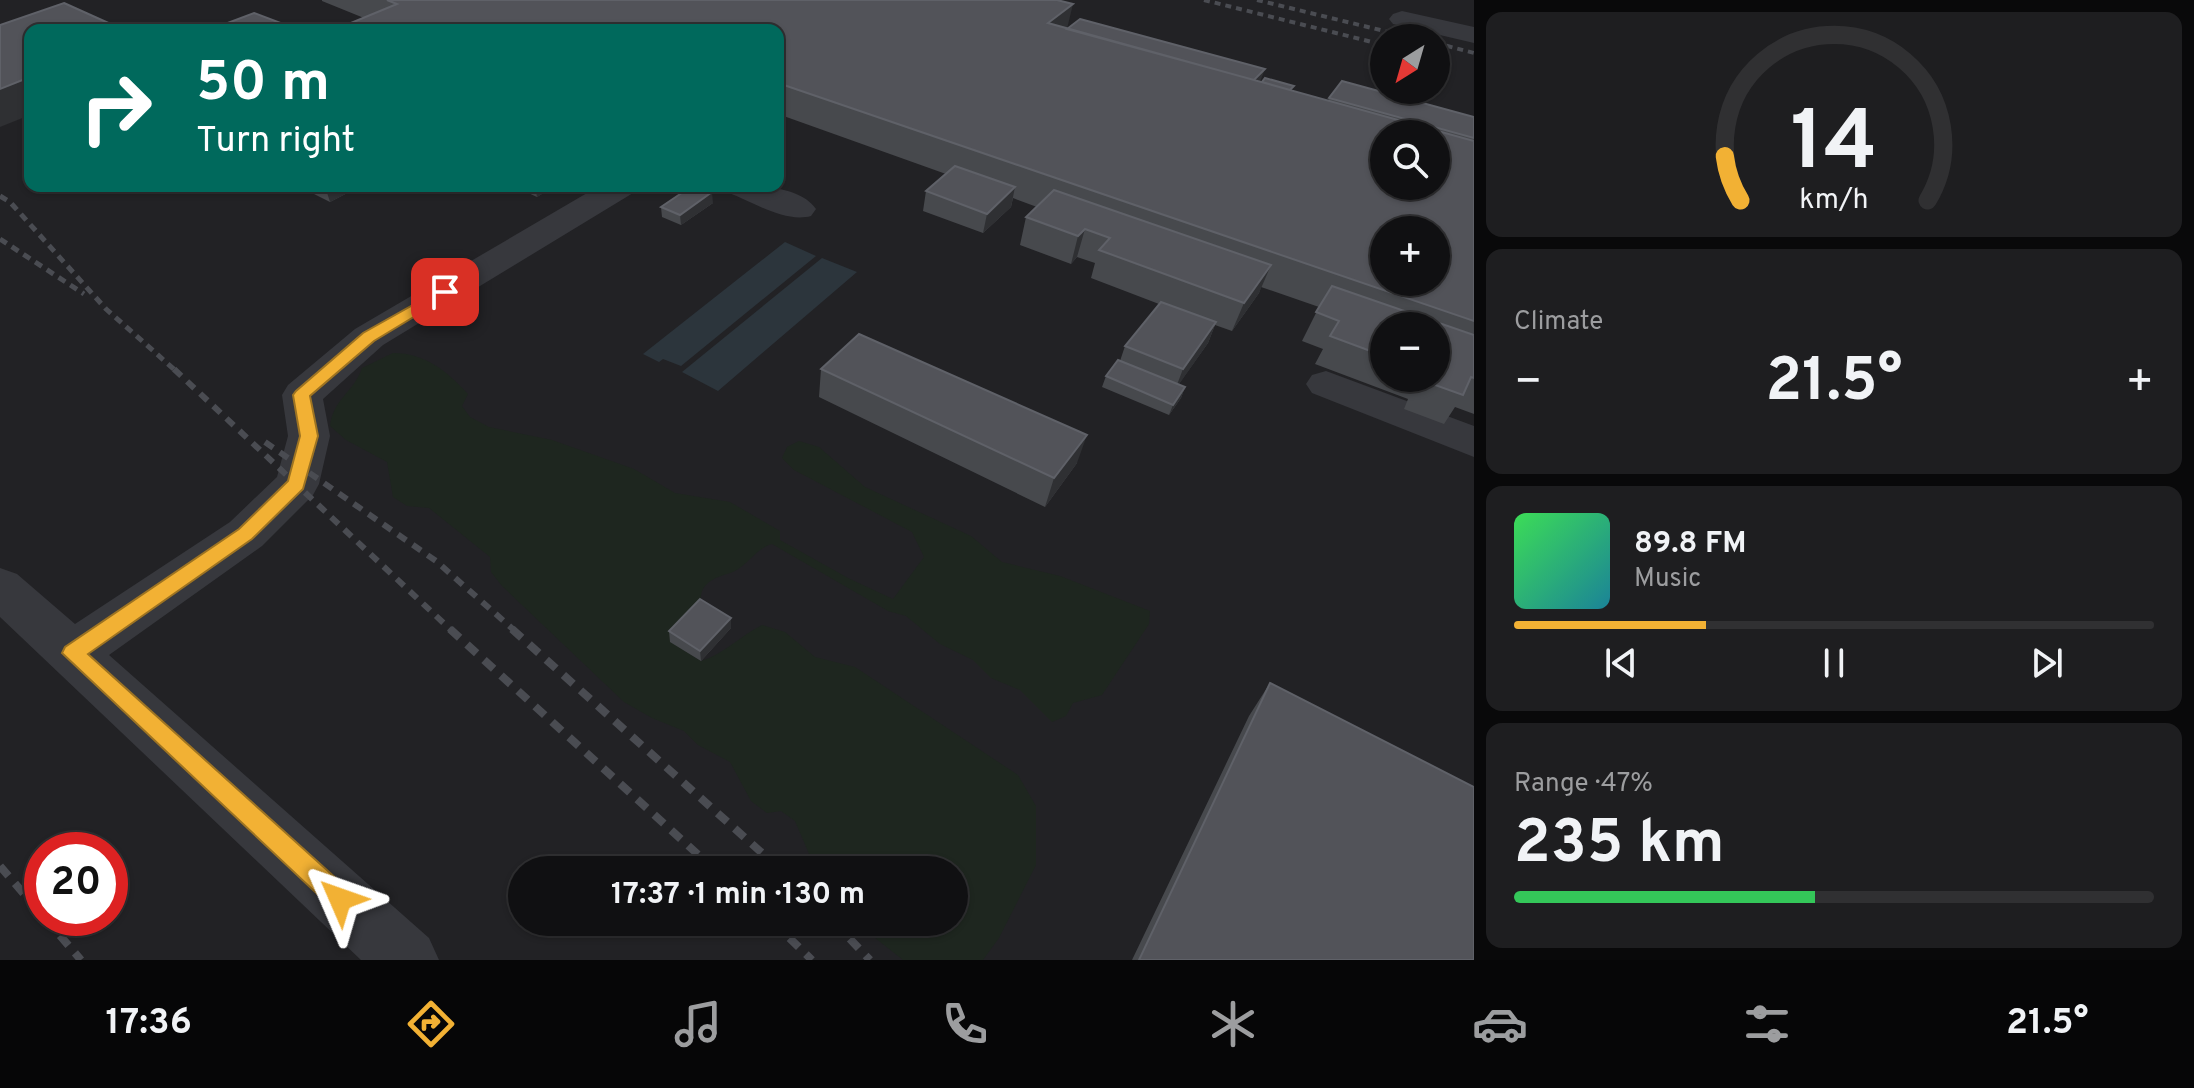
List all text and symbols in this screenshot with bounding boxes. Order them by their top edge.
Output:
north arrow [1370,24,1450,104]
map controls [1370,24,1450,392]
text: 50 m [196,50,330,120]
icon: right [64,56,168,160]
text: 14 [1791,93,1877,198]
text: Turn right [196,119,355,165]
button: search [1370,120,1450,200]
text: km/h [1799,183,1869,219]
button: + [1370,216,1450,296]
pin [411,258,479,326]
icon: arrive [423,270,467,314]
text: Climate [1514,306,1603,339]
button: − [1370,312,1450,392]
text: 21.5° [1765,346,1903,422]
text: − [1514,356,1542,412]
text: + [2126,356,2154,412]
text: 89.8 FM [1634,526,1746,563]
text: Music [1634,563,1701,596]
icon: previous [1599,641,1643,685]
icon: pause [1812,641,1856,685]
icon: next [2025,641,2069,685]
text: Range · 47% [1514,768,1653,801]
text: 235 km [1514,808,1725,884]
speed limit sign: 20 [24,832,128,936]
position arrow [298,857,382,941]
text: 17:37 · 1 min · 130 m [611,877,865,914]
icon: directions [403,996,459,1052]
icon: music [670,996,726,1052]
icon: phone [937,996,993,1052]
icon: climate [1205,996,1261,1052]
icon: car [1472,996,1528,1052]
icon: filters [1739,996,1795,1052]
text: 17:36 [106,1001,192,1047]
text: 21.5° [2006,1001,2088,1047]

